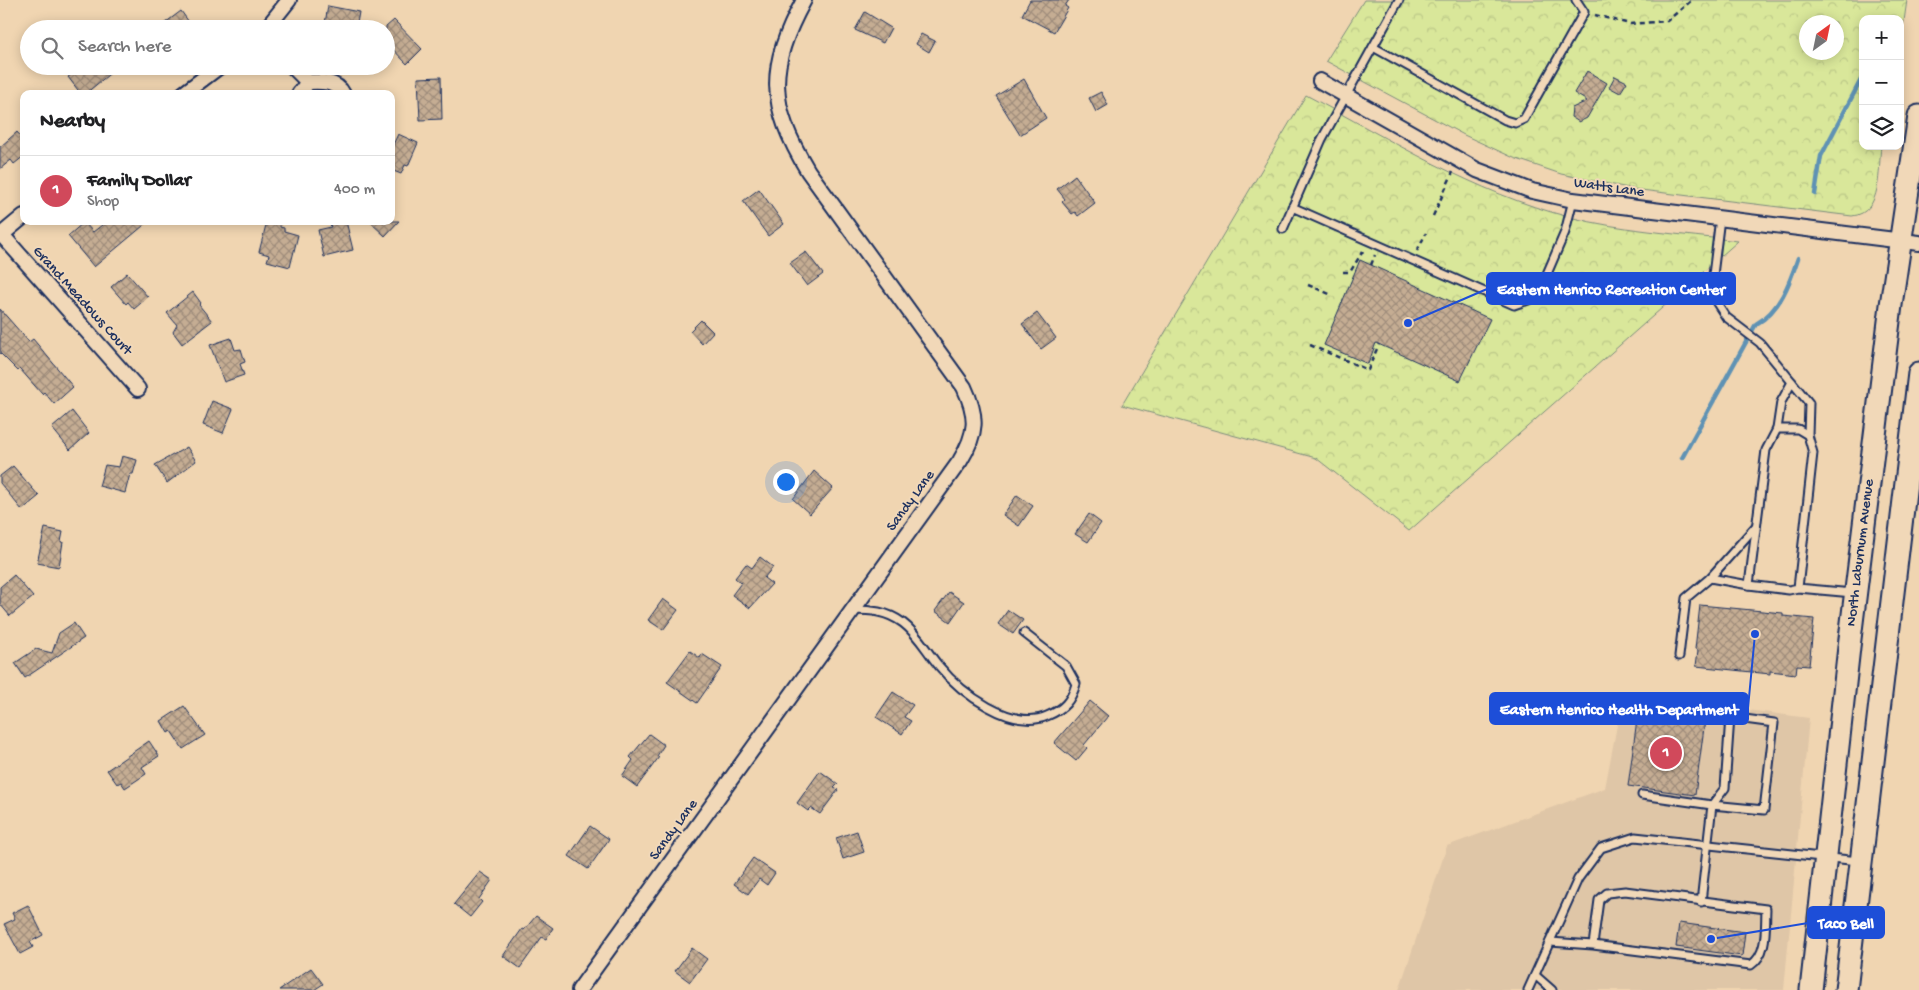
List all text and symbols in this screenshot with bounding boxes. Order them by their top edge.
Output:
north arrow [1799,15,1844,60]
map controls [1859,15,1904,150]
button: + [1859,15,1904,60]
search box [20,20,395,75]
icon: search [38,34,66,62]
text: Search here [78,36,172,59]
button: − [1859,60,1904,105]
button: layers [1859,105,1904,150]
text: Nearby [40,110,105,135]
text: Family Dollar [87,170,191,193]
street label: Watts Lane [1573,174,1646,202]
text: 1 [53,181,59,200]
text: 400 m [334,181,375,200]
text: Shop [87,193,119,212]
street label: Grand Meadows Court [28,243,137,361]
callout: Eastern Henrico Recreation Center [1487,273,1735,304]
text: Eastern Henrico Recreation Center [1497,282,1727,301]
street label: Sandy Lane [883,467,939,535]
your location [773,469,799,495]
street label: North Laburnum Avenue [1843,478,1879,628]
callout: Eastern Henrico Health Department [1490,693,1748,724]
text: Eastern Henrico Health Department [1500,702,1740,721]
pin: 1 [1650,734,1682,772]
street label: Sandy Lane [646,796,702,864]
callout: Taco Bell [1808,907,1884,938]
text: Taco Bell [1816,916,1875,935]

